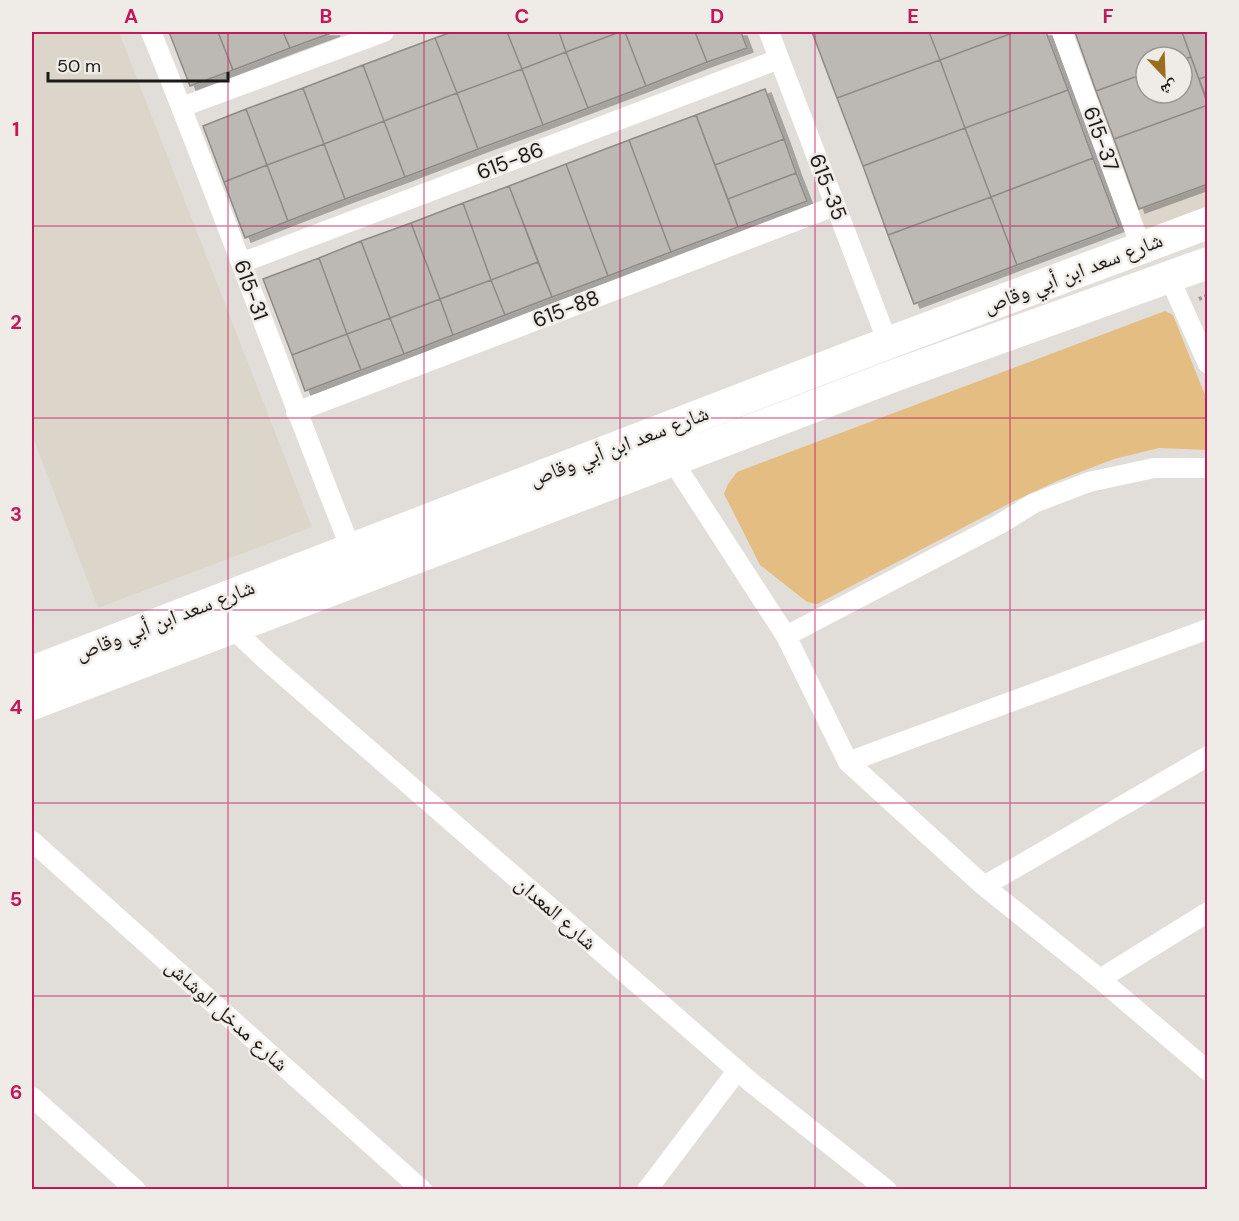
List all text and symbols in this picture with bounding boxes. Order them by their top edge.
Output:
text: A [124,3,138,29]
text: B [320,3,332,29]
text: C [515,3,529,29]
text: D [710,3,724,29]
text: E [907,3,919,29]
text: F [1102,3,1114,29]
scale bar [48,45,228,83]
north arrow [1134,45,1194,105]
text: 50 m [57,54,101,78]
text: ش [1158,75,1182,101]
street label: 615-37 [1076,103,1126,175]
text: 1 [12,116,20,142]
street label: 615-86 [472,135,548,187]
street label: 615-35 [803,150,853,224]
street label: شارع سعد ابن أبي وقاص [979,226,1168,322]
street label: 615-31 [227,256,275,324]
street label: 615-88 [529,283,603,335]
text: 2 [10,309,22,335]
street label: شارع سعد ابن أبي وقاص [525,399,714,495]
text: 3 [10,501,22,527]
street label: شارع سعد ابن أبي وقاص [71,573,260,669]
text: 4 [10,694,23,720]
street label: شارع المعدان [509,870,603,956]
text: 5 [10,886,22,912]
street label: شارع مدخل الوشاش [160,952,294,1078]
text: 6 [10,1079,22,1105]

